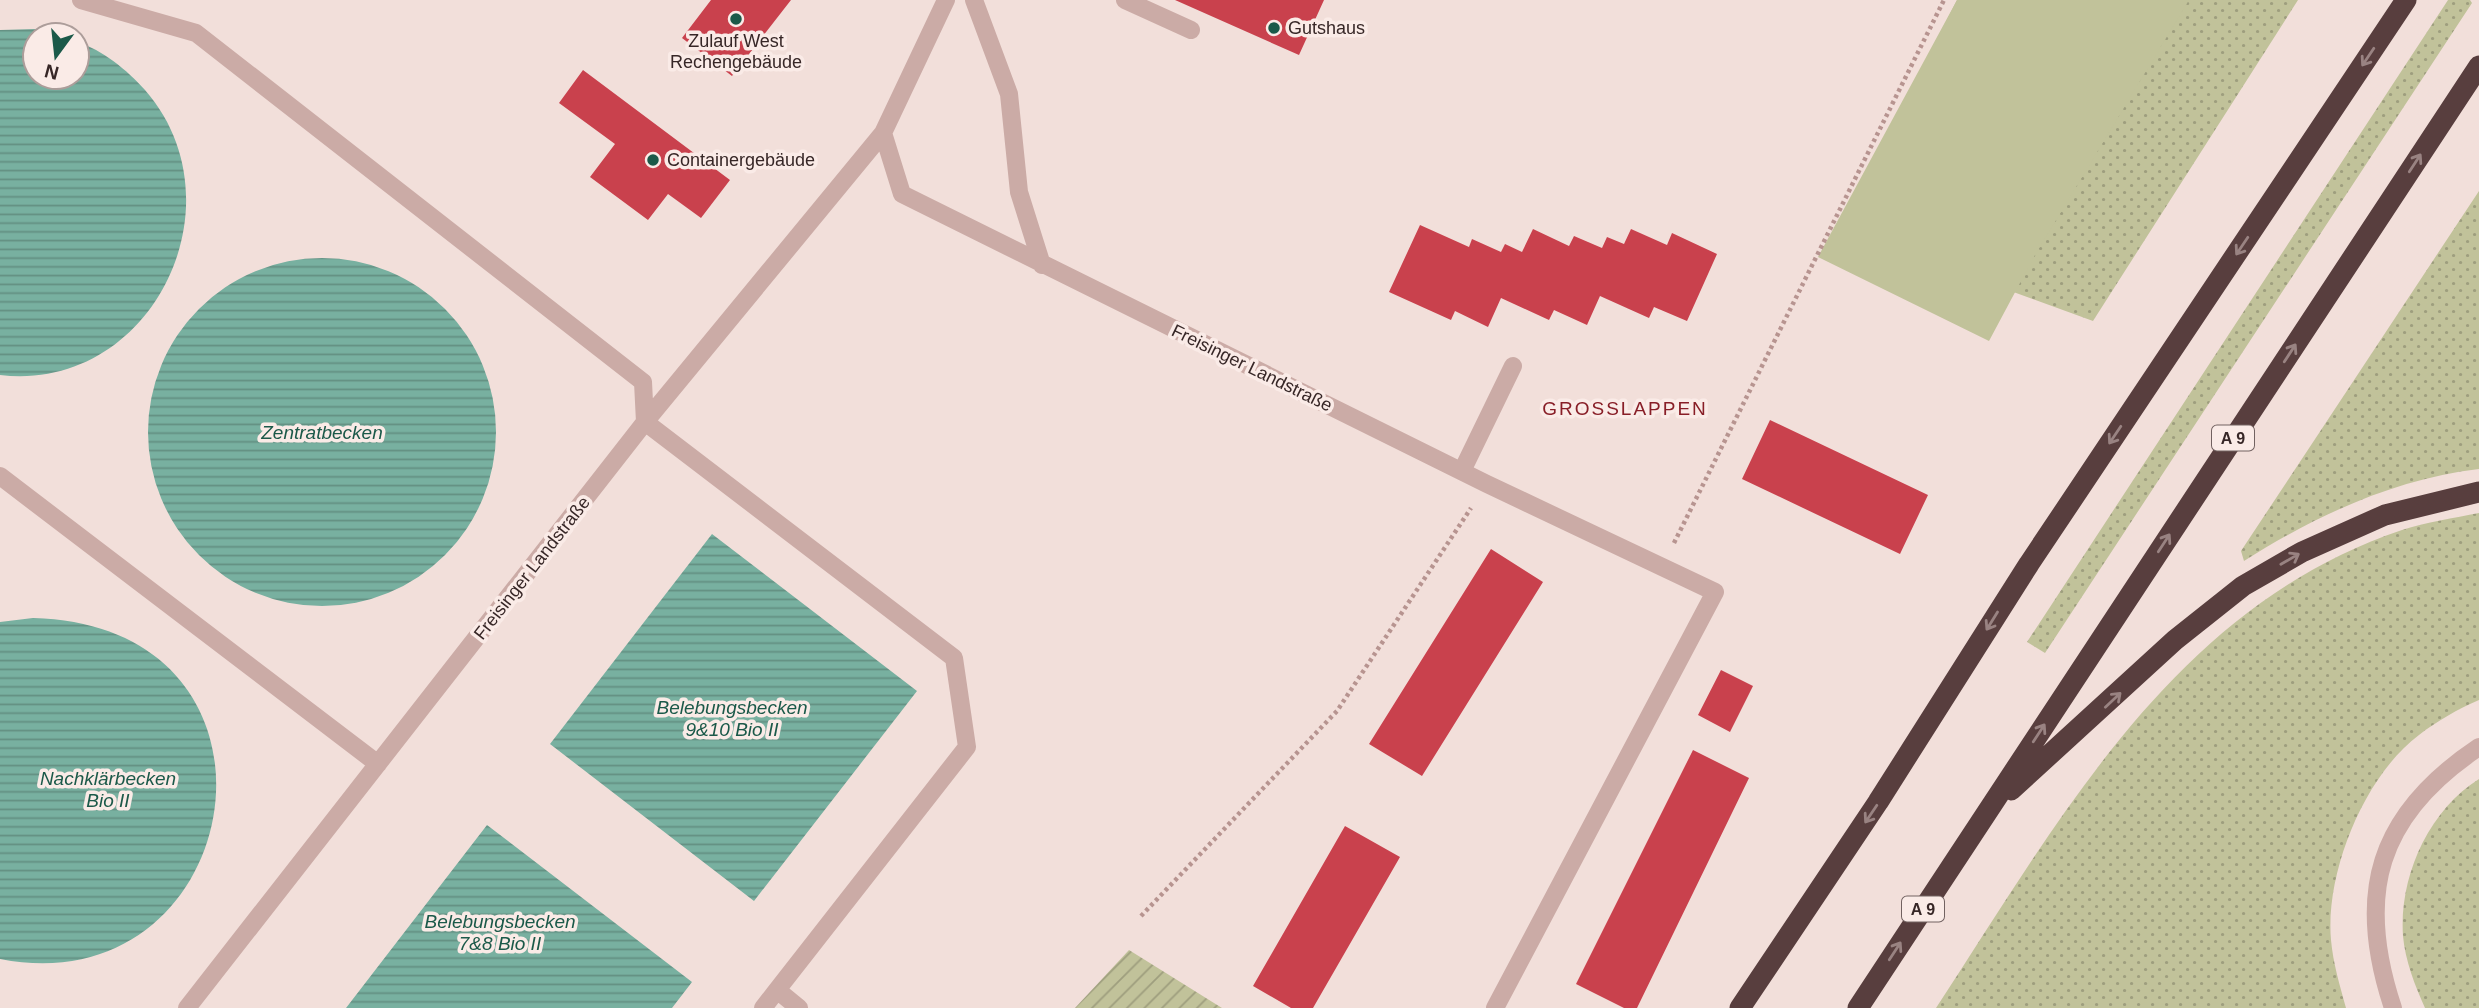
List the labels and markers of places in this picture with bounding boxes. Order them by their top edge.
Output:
marker: Zulauf West Rechengebäude [728,11,744,27]
place label: Gutshaus [1288,18,1365,38]
marker: Gutshaus [1266,20,1282,36]
place label: Zulauf West Rechengebäude [670,31,802,72]
place label: Containergebäude [667,150,815,170]
marker: Containergebäude [645,152,661,168]

